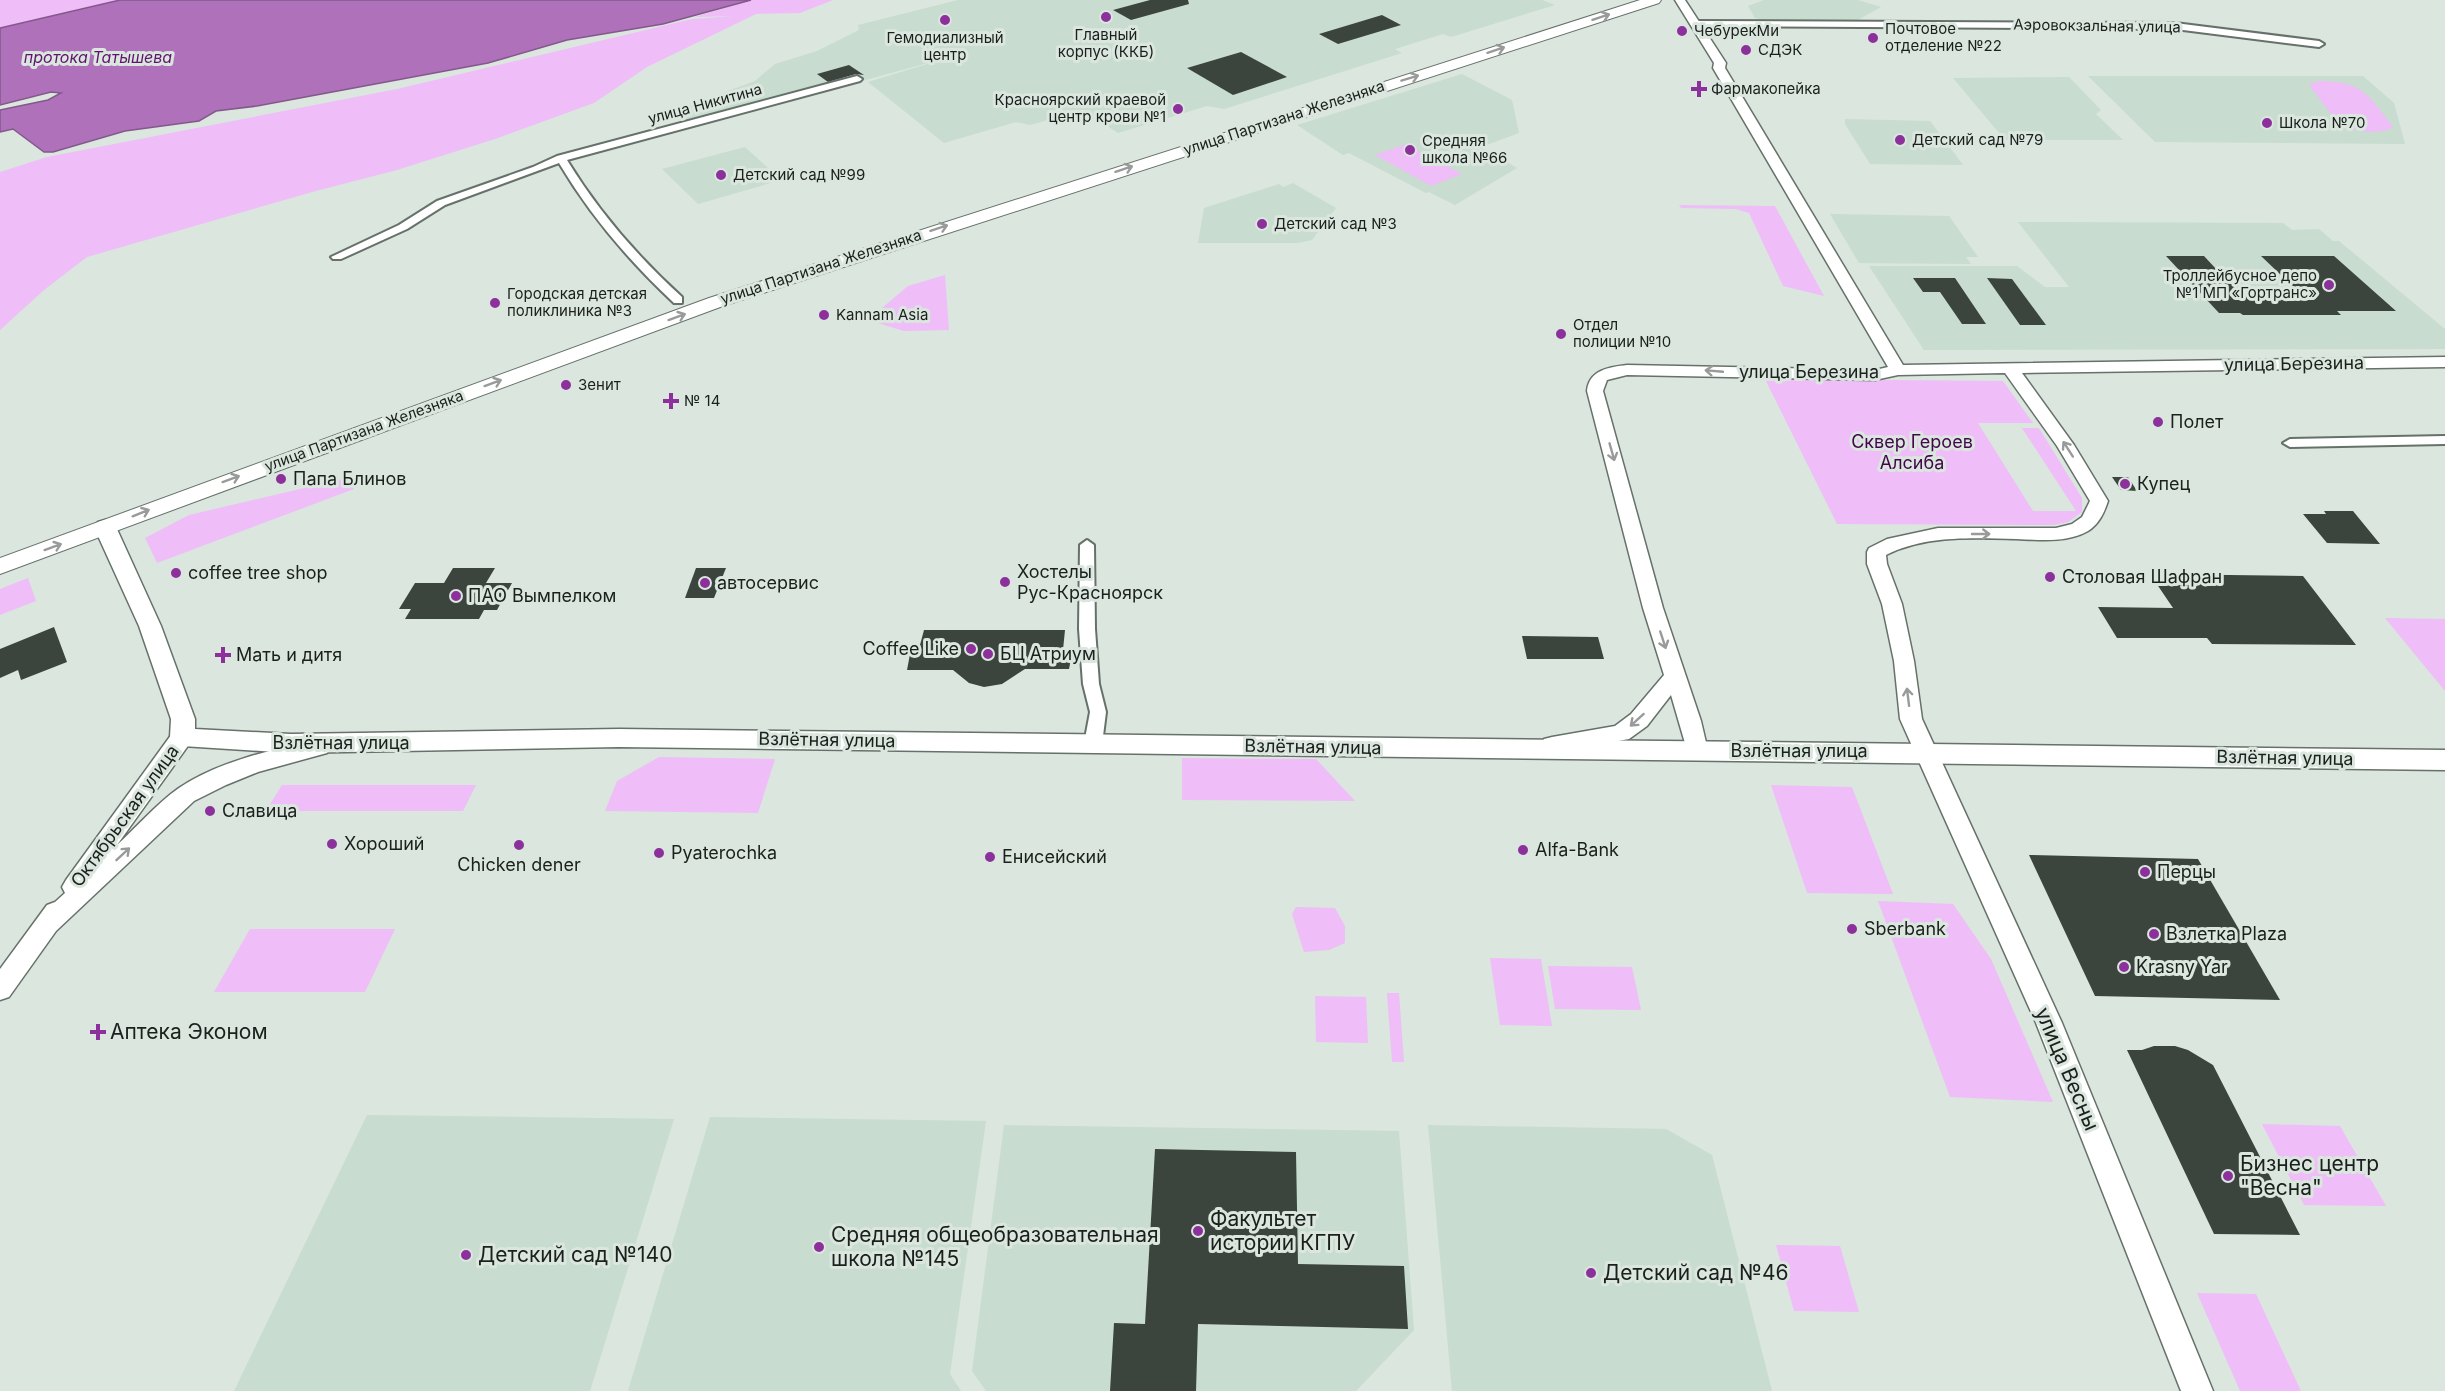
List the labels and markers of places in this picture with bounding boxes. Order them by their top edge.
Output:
marker: Главный корпус (ККБ) [1099,10,1113,24]
marker: Гемодиализный центр [938,13,952,27]
place label: Почтовое отделение №22 [1885,19,2002,55]
place label: ЧебурекМи [1694,21,1779,40]
marker: ЧебурекМи [1675,24,1689,38]
place label: Главный корпус (ККБ) [1058,25,1154,61]
place label: Гемодиализный центр [886,28,1004,64]
marker: Почтовое отделение №22 [1866,31,1880,45]
place label: СДЭК [1758,40,1802,59]
marker: СДЭК [1739,43,1753,57]
place label: Фармакопейка [1711,79,1821,98]
marker: Фармакопейка [1692,82,1706,96]
place label: Красноярский краевой центр крови №1 [995,90,1166,126]
marker: Красноярский краевой центр крови №1 [1171,102,1185,116]
place label: Школа №70 [2279,113,2366,132]
marker: Школа №70 [2260,116,2274,130]
place label: Детский сад №79 [1912,130,2043,149]
place label: Средняя школа №66 [1422,131,1507,167]
marker: Детский сад №79 [1893,133,1907,147]
marker: Средняя школа №66 [1403,143,1417,157]
place label: Детский сад №99 [733,165,865,184]
marker: Детский сад №99 [714,168,728,182]
place label: Детский сад №3 [1274,214,1397,233]
marker: Детский сад №3 [1255,217,1269,231]
place label: Троллейбусное депо №1 МП «Гортранс» [2163,266,2317,302]
marker: Троллейбусное депо №1 МП «Гортранс» [2322,278,2336,292]
place label: Городская детская поликлиника №3 [507,284,647,320]
marker: Городская детская поликлиника №3 [488,296,502,310]
place label: Kannam Asia [836,305,928,324]
marker: Kannam Asia [817,308,831,322]
place label: Отдел полиции №10 [1573,315,1671,351]
marker: Отдел полиции №10 [1554,327,1568,341]
place label: Зенит [578,375,621,394]
marker: Зенит [559,378,573,392]
place label: № 14 [684,391,720,410]
marker: № 14 [662,392,680,410]
place label: Полет [2170,411,2224,432]
marker: Полет [2151,415,2165,429]
place label: Папа Блинов [293,468,406,489]
marker: Папа Блинов [274,472,288,486]
place label: Купец [2137,473,2191,494]
marker: Купец [2118,477,2132,491]
place label: Хостелы Рус-Красноярск [1017,561,1163,603]
place label: coffee tree shop [188,562,328,583]
marker: coffee tree shop [169,566,183,580]
place label: Столовая Шафран [2062,566,2222,587]
marker: Столовая Шафран [2043,570,2057,584]
place label: автосервис [717,572,819,593]
marker: Хостелы Рус-Красноярск [998,575,1012,589]
marker: автосервис [698,576,712,590]
place label: ПАО Вымпелком [468,585,616,606]
marker: ПАО Вымпелком [449,589,463,603]
place label: Coffee Like [862,638,959,659]
marker: Coffee Like [964,642,978,656]
place label: БЦ Атриум [1000,643,1096,664]
place label: Мать и дитя [236,644,342,665]
marker: Мать и дитя [214,646,232,664]
marker: БЦ Атриум [981,647,995,661]
place label: Славица [222,800,297,821]
marker: Славица [203,804,217,818]
place label: Хороший [344,833,424,854]
marker: Хороший [325,837,339,851]
marker: Chicken dener [512,838,526,852]
place label: Alfa-Bank [1535,839,1619,860]
place label: Pyaterochka [671,842,777,863]
marker: Alfa-Bank [1516,843,1530,857]
marker: Pyaterochka [652,846,666,860]
place label: Енисейский [1002,846,1107,867]
marker: Енисейский [983,850,997,864]
place label: Chicken dener [457,854,581,875]
place label: Перцы [2157,861,2216,882]
marker: Перцы [2138,865,2152,879]
place label: Sberbank [1864,918,1946,939]
marker: Sberbank [1845,922,1859,936]
place label: Взлетка Plaza [2166,923,2287,944]
marker: Взлетка Plaza [2147,927,2161,941]
place label: Krasny Yar [2136,956,2228,977]
marker: Krasny Yar [2117,960,2131,974]
place label: Аптека Эконом [110,1019,268,1044]
marker: Аптека Эконом [91,1025,105,1039]
place label: Бизнес центр "Весна" [2240,1151,2379,1200]
marker: Бизнес центр "Весна" [2221,1169,2235,1183]
place label: Факультет истории КГПУ [1210,1206,1355,1255]
place label: Средняя общеобразовательная школа №145 [831,1222,1159,1271]
marker: Факультет истории КГПУ [1191,1224,1205,1238]
marker: Средняя общеобразовательная школа №145 [812,1240,826,1254]
place label: Детский сад №140 [478,1242,672,1267]
marker: Детский сад №140 [459,1248,473,1262]
place label: Детский сад №46 [1603,1260,1789,1285]
marker: Детский сад №46 [1584,1266,1598,1280]

